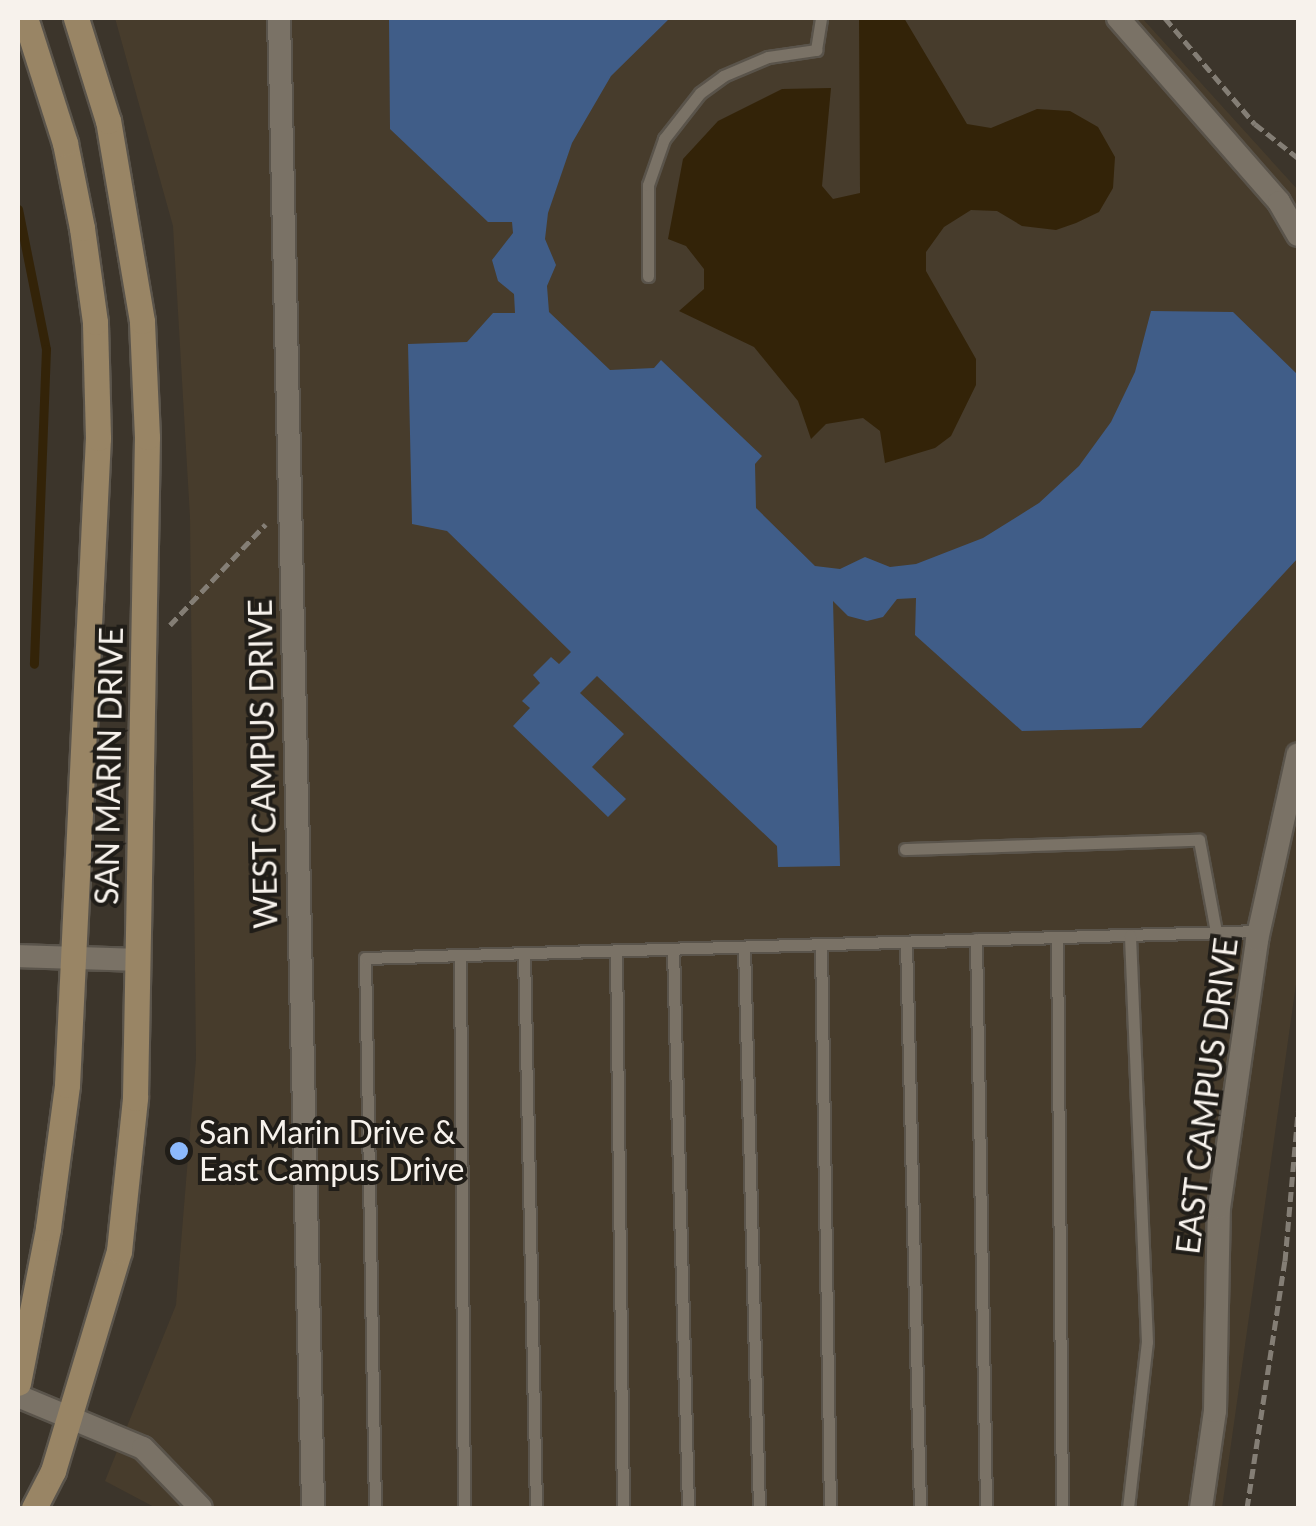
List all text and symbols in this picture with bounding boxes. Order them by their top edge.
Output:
street label: WEST CAMPUS DRIVE [241,598,285,930]
street label: SAN MARIN DRIVE [87,627,131,905]
street label: EAST CAMPUS DRIVE [1168,935,1246,1257]
place label: San Marin Drive & East Campus Drive [199,1114,464,1189]
marker: San Marin Drive & East Campus Drive [168,1140,190,1162]

